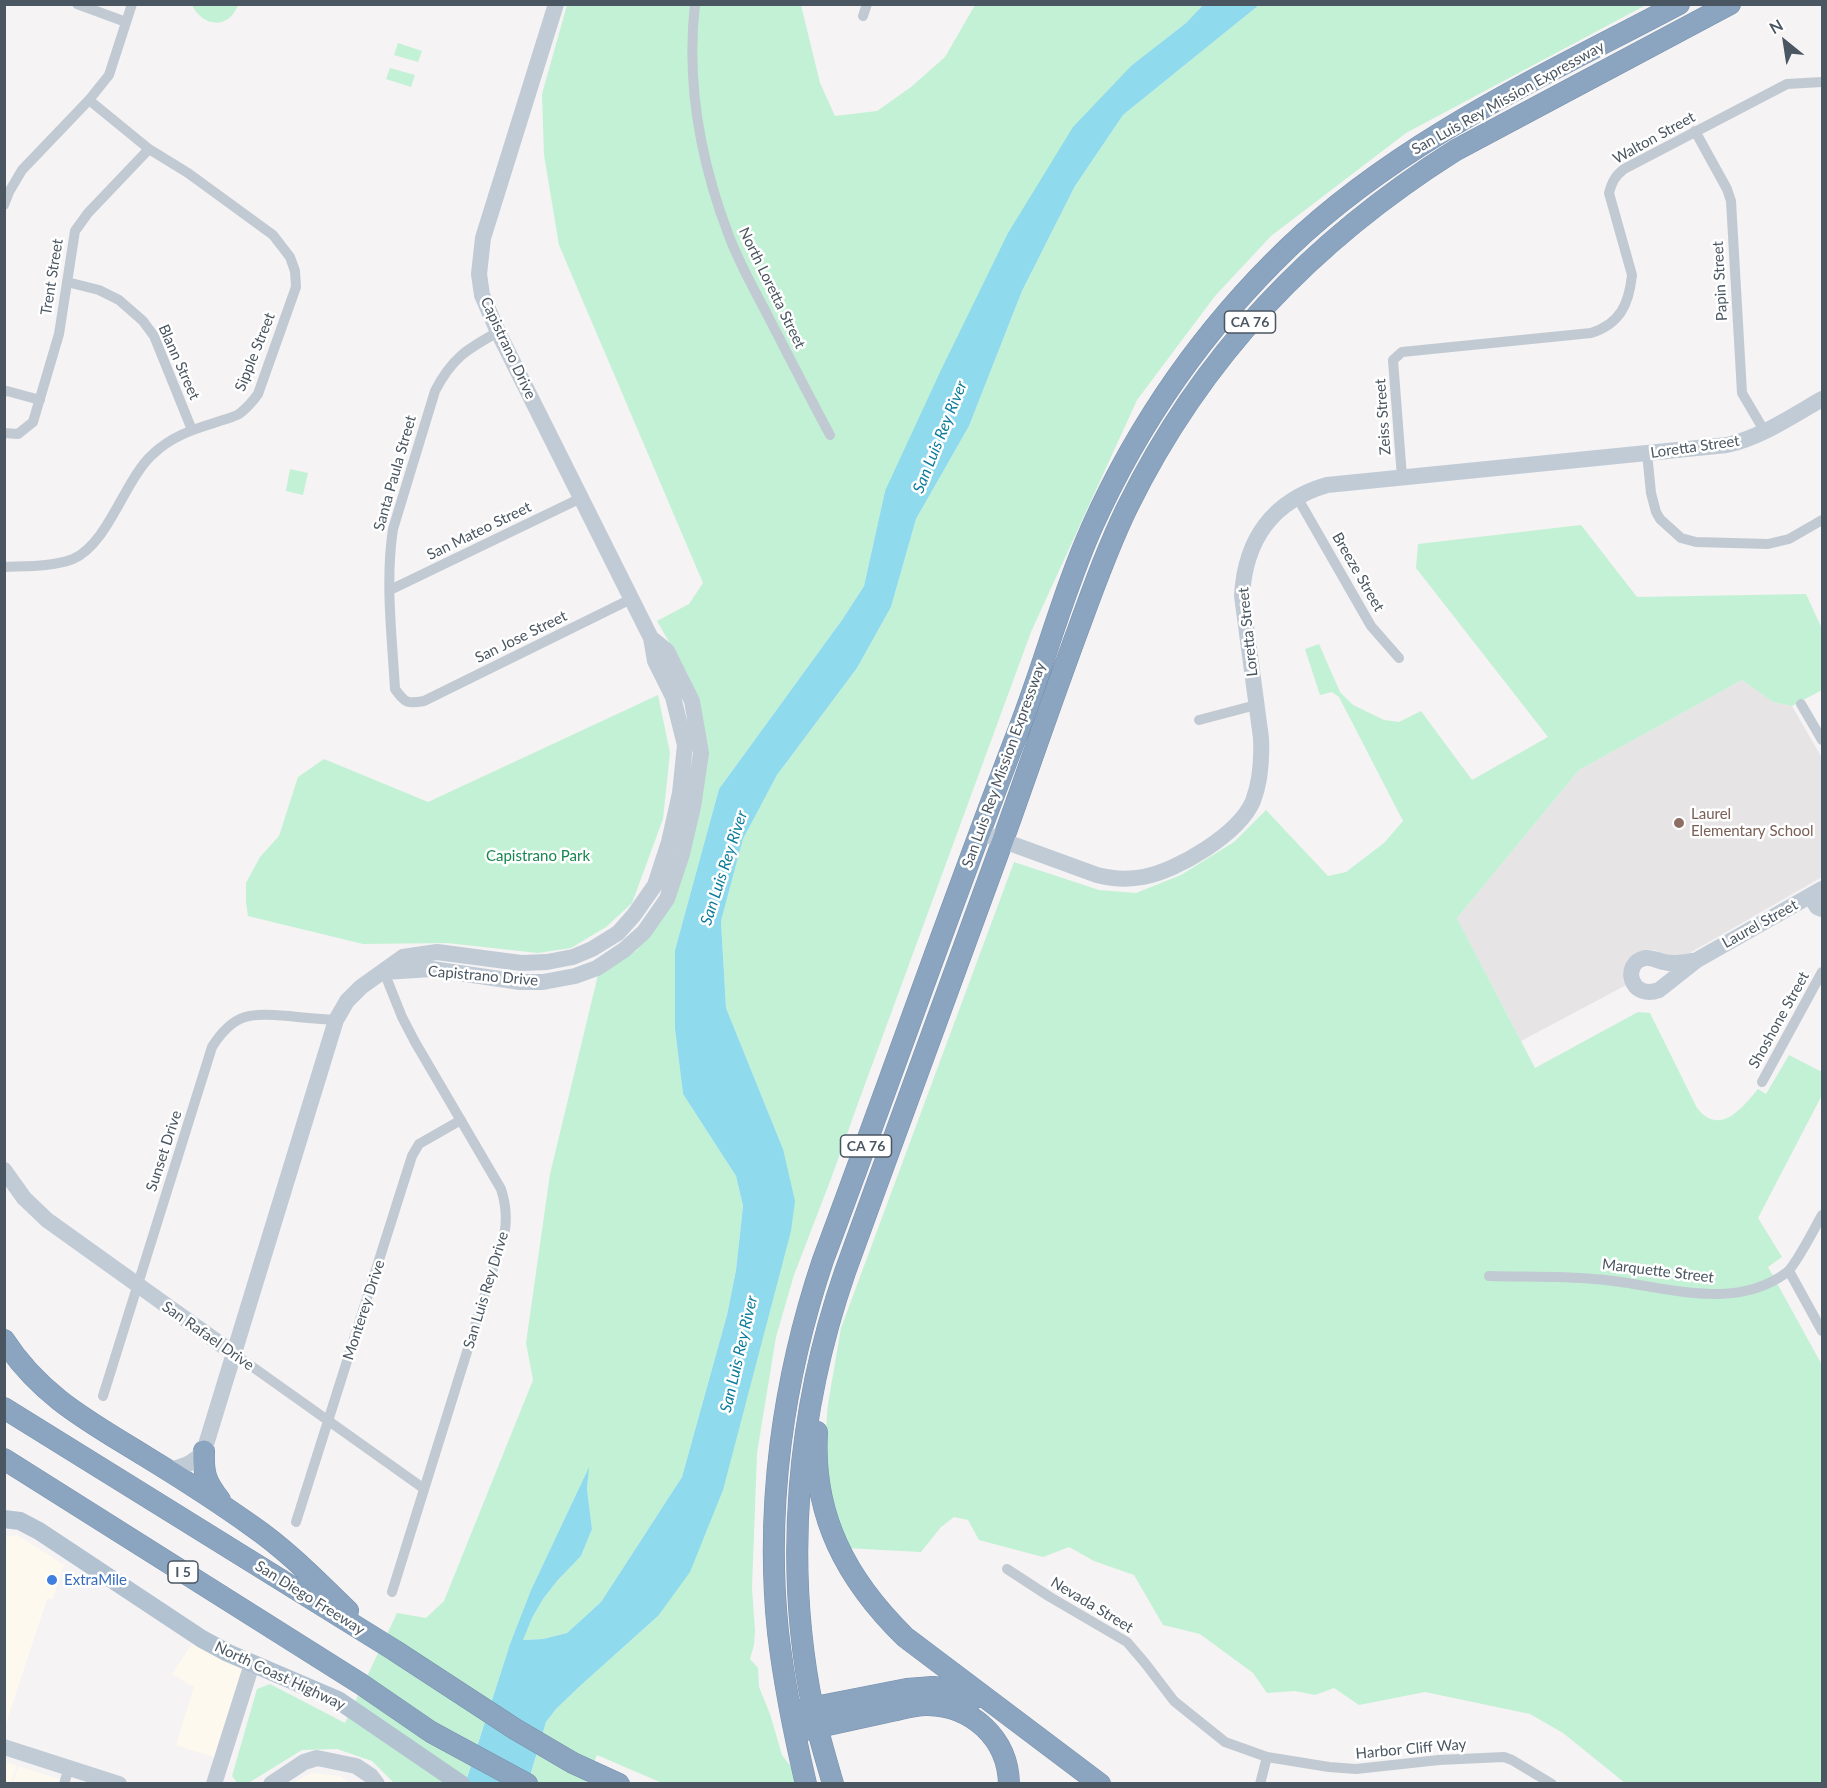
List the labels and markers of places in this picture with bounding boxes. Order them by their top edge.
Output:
place label: Laurel Elementary School [1691,805,1814,840]
marker: Laurel Elementary School [1672,816,1686,830]
place label: ExtraMile [64,1571,127,1589]
marker: ExtraMile [45,1573,59,1587]

